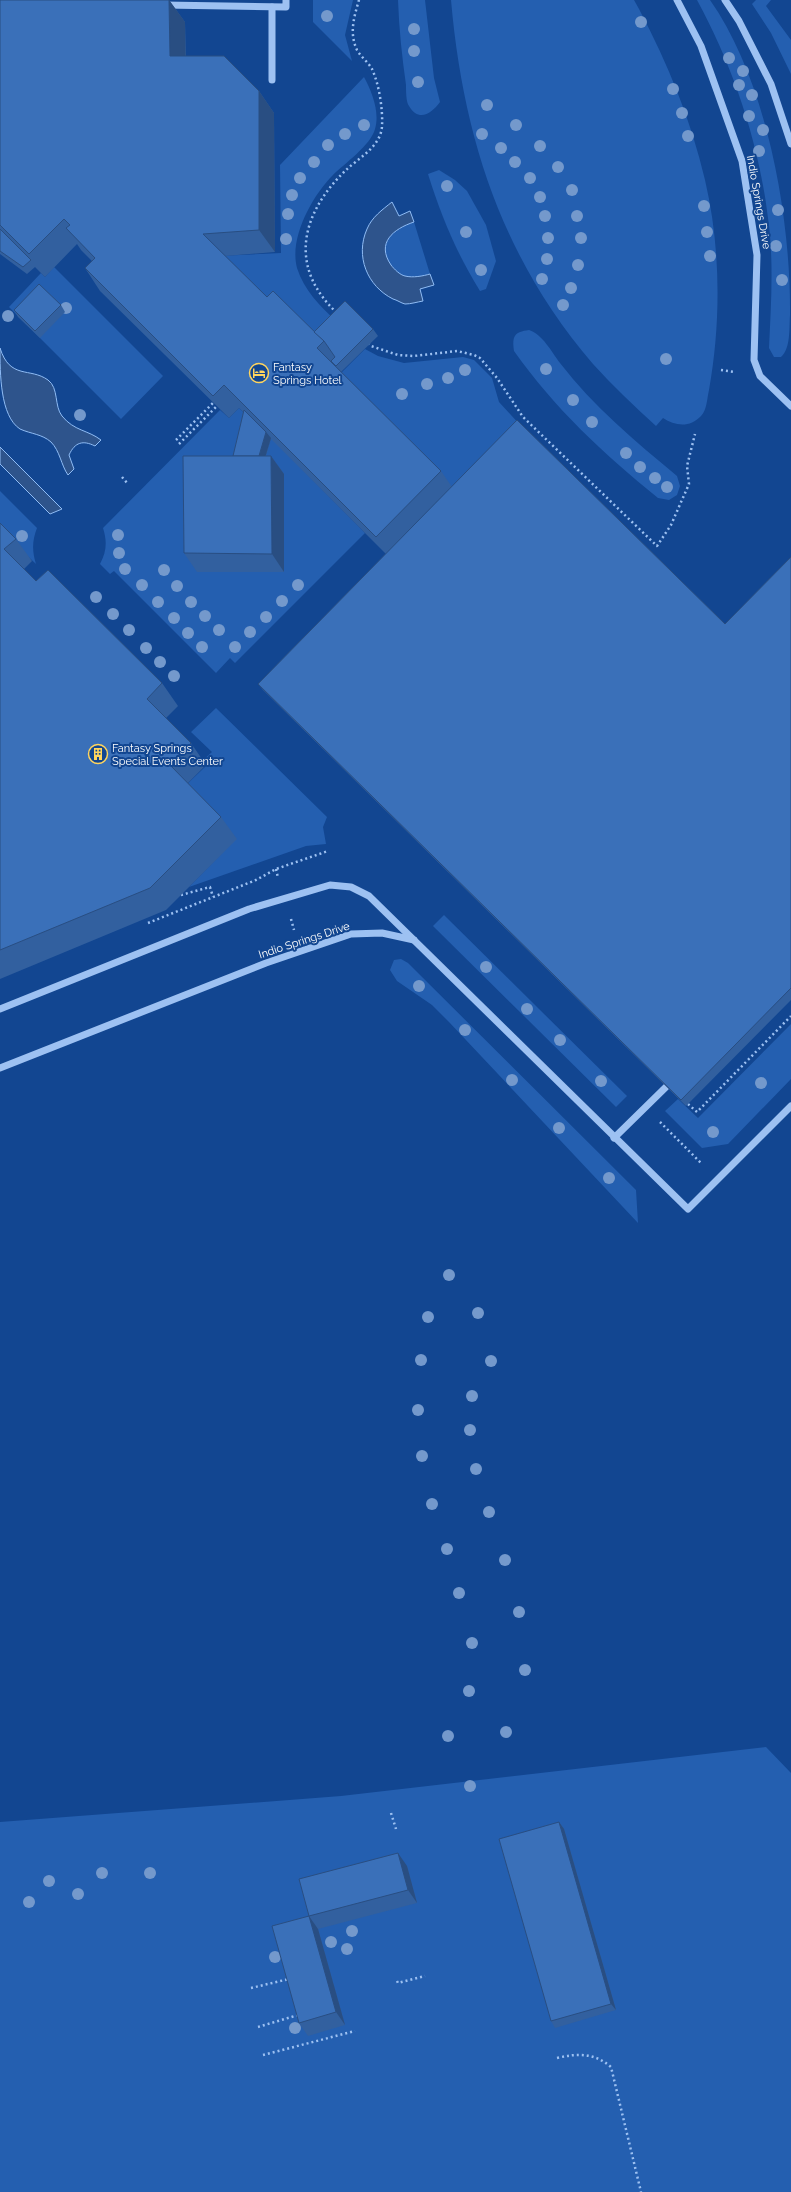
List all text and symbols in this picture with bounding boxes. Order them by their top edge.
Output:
street label: Indio Springs Drive [744,154,773,251]
place label: Fantasy Springs Hotel [273,361,342,387]
hotel icon: Fantasy Springs Hotel [248,362,270,384]
place label: Fantasy Springs Special Events Center [112,742,223,768]
building icon: Fantasy Springs Special Events Center [87,743,109,765]
street label: Indio Springs Drive [257,919,352,961]

